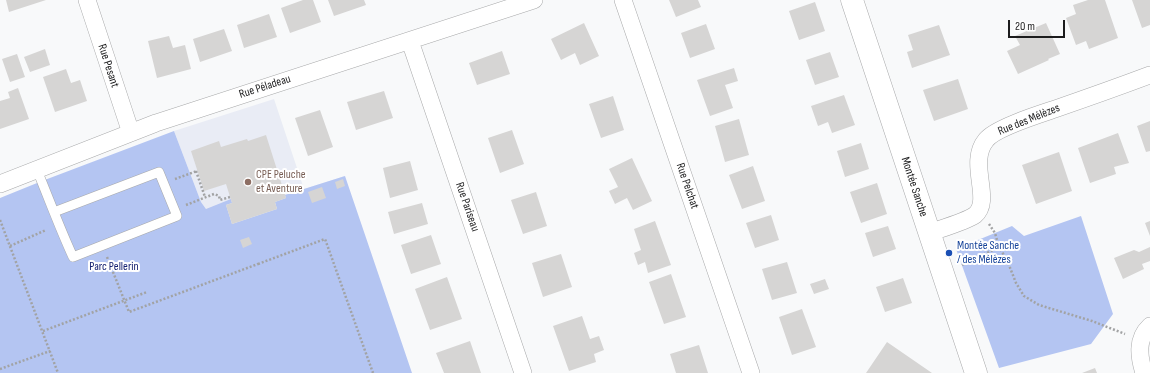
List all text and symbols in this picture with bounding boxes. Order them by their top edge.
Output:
scale bar [1010,12,1067,38]
text: 20 m [1015,19,1035,34]
street label: Rue Pesant [94,42,122,90]
street label: Rue Péladeau [237,72,293,102]
street label: Rue des Mélèzes [996,101,1062,139]
street label: Montée Sanche [898,155,930,219]
street label: Rue Pelchat [672,161,702,211]
place label: CPE Peluche et Aventure [256,168,306,196]
marker: CPE Peluche et Aventure [243,177,253,187]
street label: Rue Pariseau [452,180,482,234]
place label: Montée Sanche / des Mélèzes [957,239,1019,267]
marker: Montée Sanche / des Mélèzes [944,248,954,258]
park label: Parc Pellerin [89,260,139,274]

